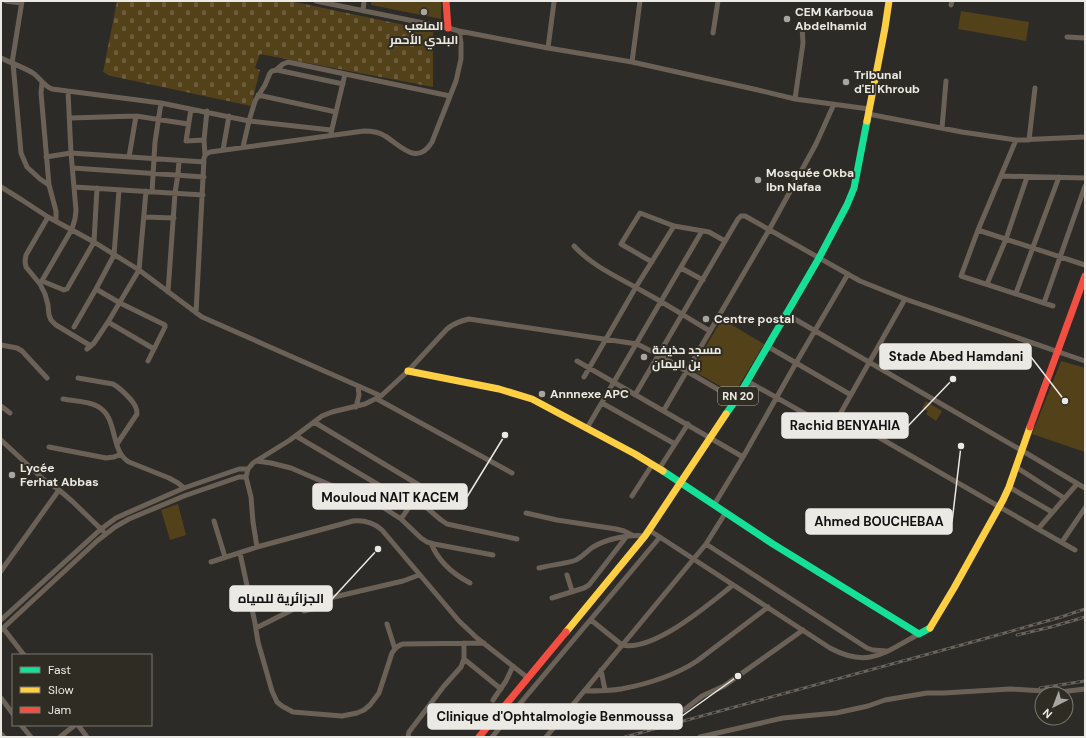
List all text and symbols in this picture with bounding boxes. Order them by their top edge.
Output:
place label: CEM Karboua Abdelhamid [795,4,873,34]
marker: الملعب البلدي الأحمر [419,7,429,17]
marker: CEM Karboua Abdelhamid [782,14,792,24]
place label: الملعب البلدي الأحمر [389,18,458,50]
place label: Tribunal d'El Khroub [854,67,920,97]
marker: Tribunal d'El Khroub [841,77,851,87]
place label: Mosquée Okba Ibn Nafaa [766,165,854,195]
marker: Mosquée Okba Ibn Nafaa [753,175,763,185]
place label: Centre postal [714,311,794,327]
marker: Centre postal [701,314,711,324]
place label: مسجد حذيفة بن اليمان [652,342,722,372]
callout: Stade Abed Hamdani [880,344,1031,369]
text: Stade Abed Hamdani [889,348,1023,365]
marker: مسجد حذيفة بن اليمان [639,352,649,362]
place label: Annnexe APC [550,386,629,402]
road number: RN 20 [718,387,758,405]
marker: Annnexe APC [537,389,547,399]
callout: Rachid BENYAHIA [782,413,908,438]
text: Rachid BENYAHIA [790,417,900,434]
place label: Lycée Ferhat Abbas [20,460,99,490]
marker: Lycée Ferhat Abbas [7,470,17,480]
callout: Mouloud NAIT KACEM [313,484,467,509]
text: Mouloud NAIT KACEM [321,489,459,506]
callout: Ahmed BOUCHEBAA [806,509,952,534]
text: Ahmed BOUCHEBAA [814,513,944,530]
callout: الجزائرية للمياه [230,586,332,611]
text: الجزائرية للمياه [238,590,324,607]
legend [12,654,152,726]
text: Fast [48,662,71,678]
text: Slow [48,682,74,698]
north arrow [1034,686,1074,726]
text: Jam [48,702,71,718]
callout: Clinique d'Ophtalmologie Benmoussa [428,704,682,729]
text: N [1040,706,1055,721]
text: Clinique d'Ophtalmologie Benmoussa [436,708,674,725]

